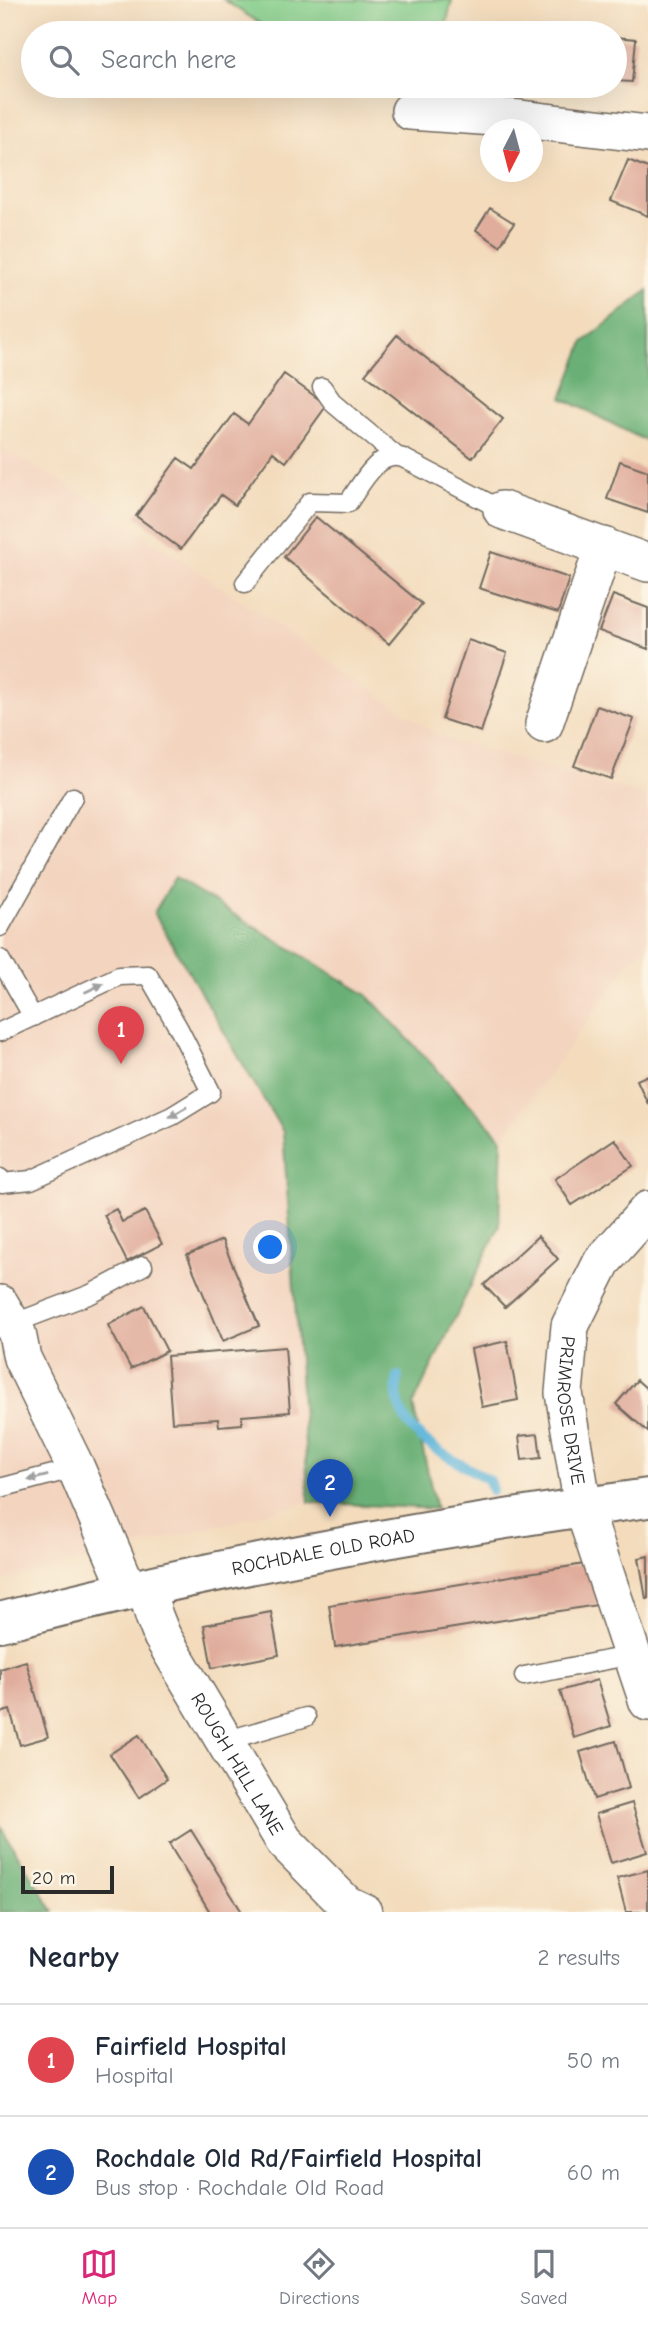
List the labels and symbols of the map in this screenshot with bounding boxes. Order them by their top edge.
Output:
north arrow [480,119,543,182]
one-way arrow [84,982,104,993]
pin: 1 [98,1006,144,1064]
one-way arrow [168,1106,188,1118]
your location [253,1230,287,1264]
street label: PRIMROSE DRIVE [552,1335,589,1486]
pin: 2 [307,1459,353,1517]
one-way arrow [27,1473,49,1484]
street label: ROCHDALE OLD ROAD [230,1524,417,1580]
street label: ROUGH HILL LANE [186,1689,288,1839]
scale bar [21,1863,114,1895]

